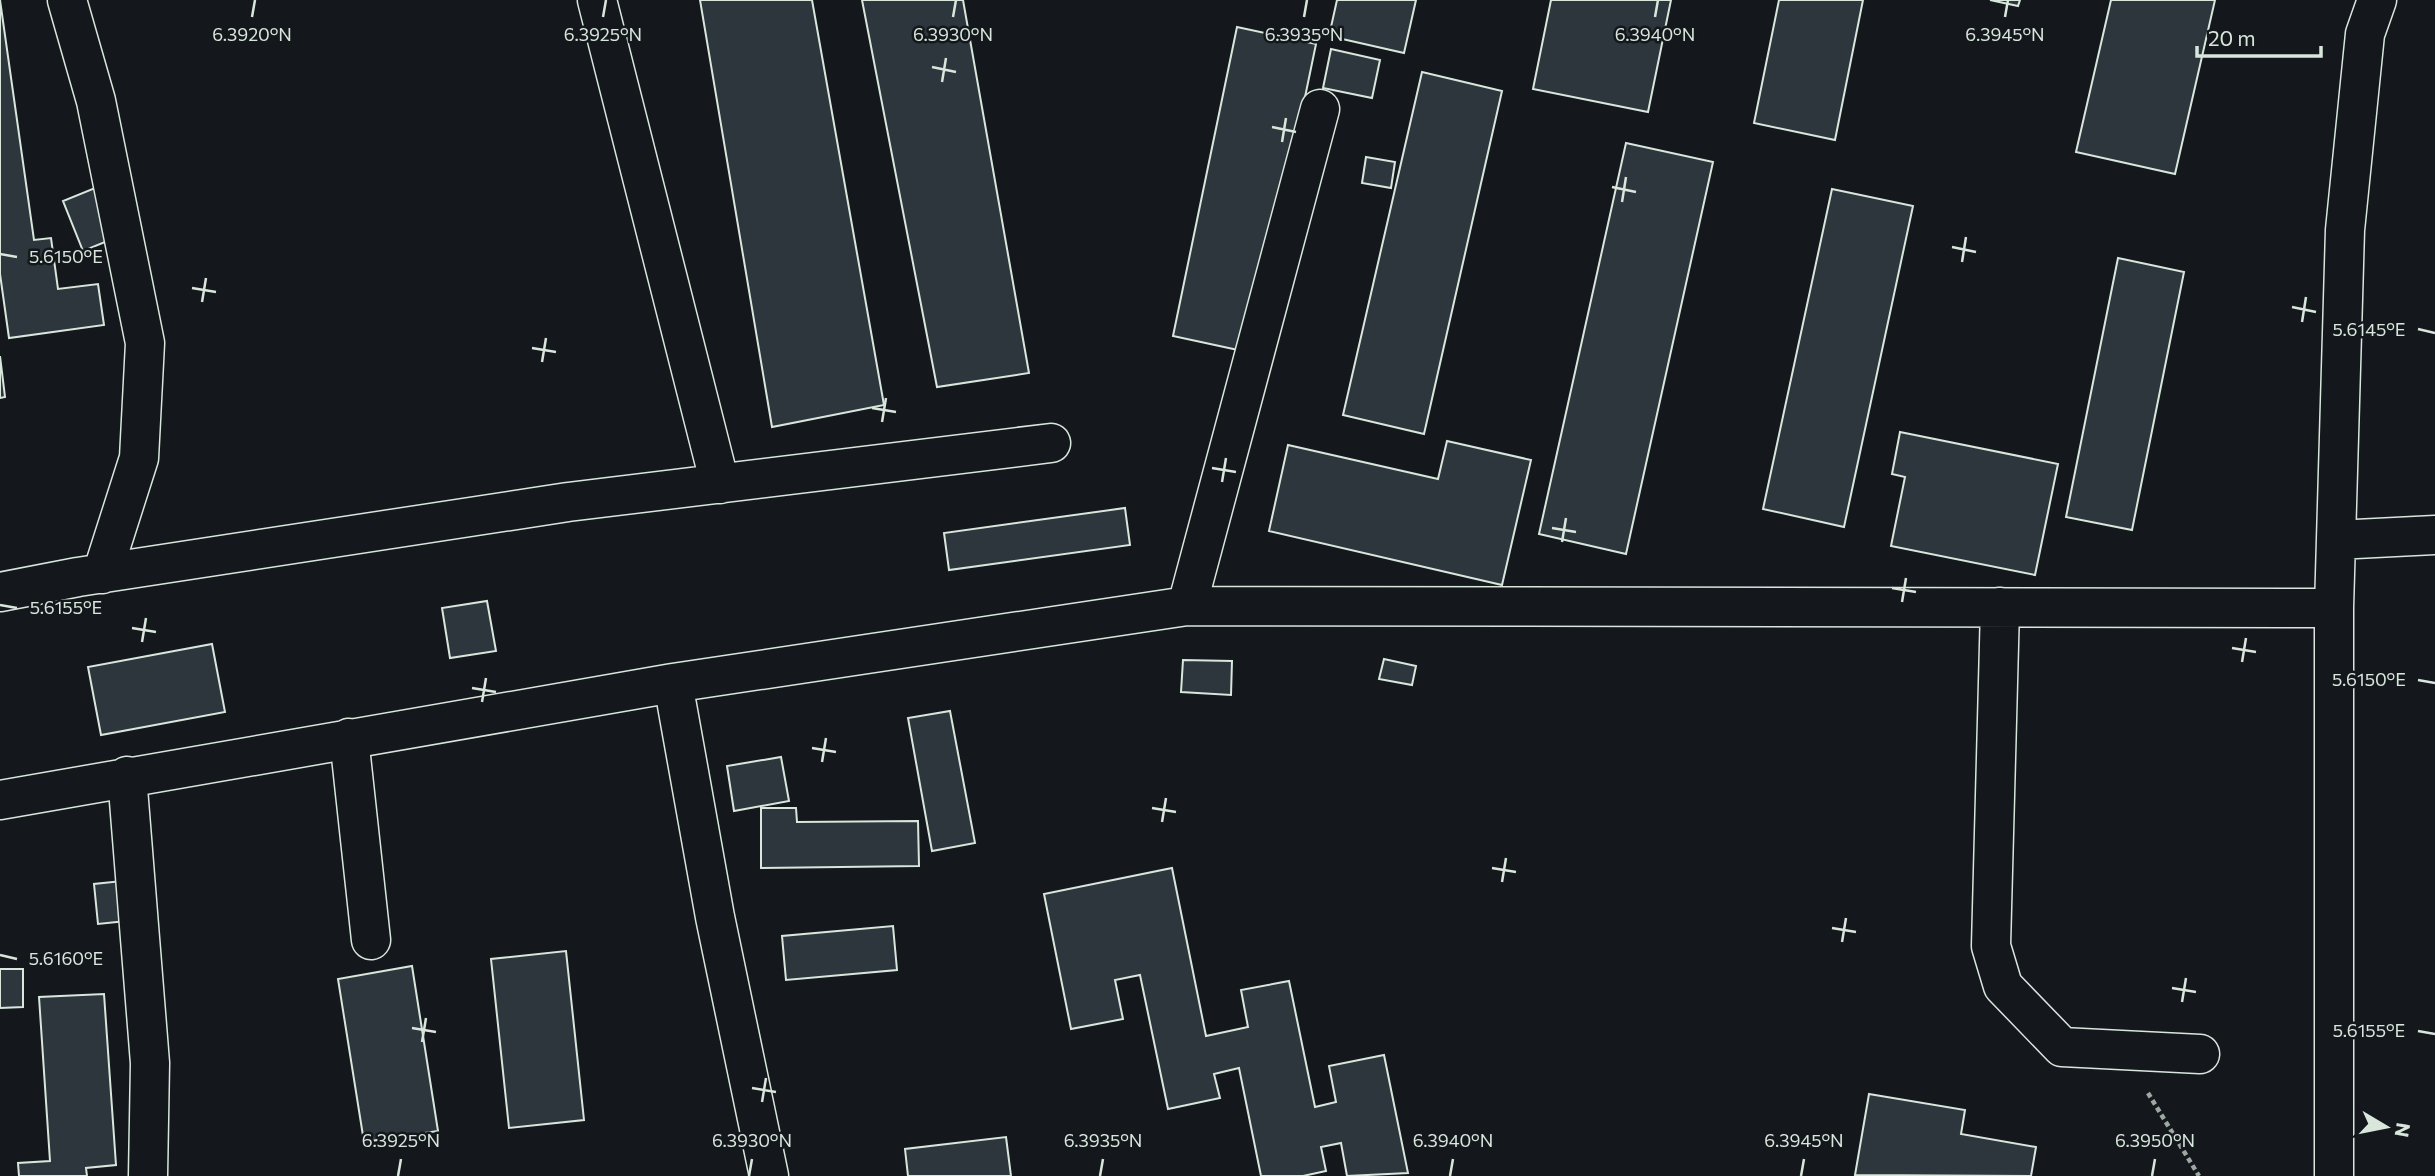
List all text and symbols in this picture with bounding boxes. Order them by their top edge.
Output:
scale bar [2197,14,2321,58]
text: 6.3920°N [212,23,292,45]
text: 6.3925°N [564,23,642,45]
text: 6.3930°N [913,23,993,45]
text: 6.3935°N [1265,23,1343,45]
text: 6.3940°N [1615,23,1695,45]
text: 6.3945°N [1965,23,2045,45]
text: 20 m [2208,25,2256,50]
text: 5.6150°E [29,245,103,267]
text: 5.6145°E [2333,318,2405,340]
text: 5.6155°E [30,596,102,618]
text: 5.6150°E [2332,668,2406,690]
text: 5.6160°E [29,947,103,969]
text: 5.6155°E [2333,1019,2405,1041]
north arrow [2351,1092,2421,1162]
text: N [2391,1121,2416,1139]
text: 6.3925°N [362,1129,440,1151]
text: 6.3930°N [712,1129,792,1151]
text: 6.3935°N [1064,1129,1142,1151]
text: 6.3940°N [1413,1129,1493,1151]
text: 6.3945°N [1764,1129,1844,1151]
text: 6.3950°N [2115,1129,2195,1151]

